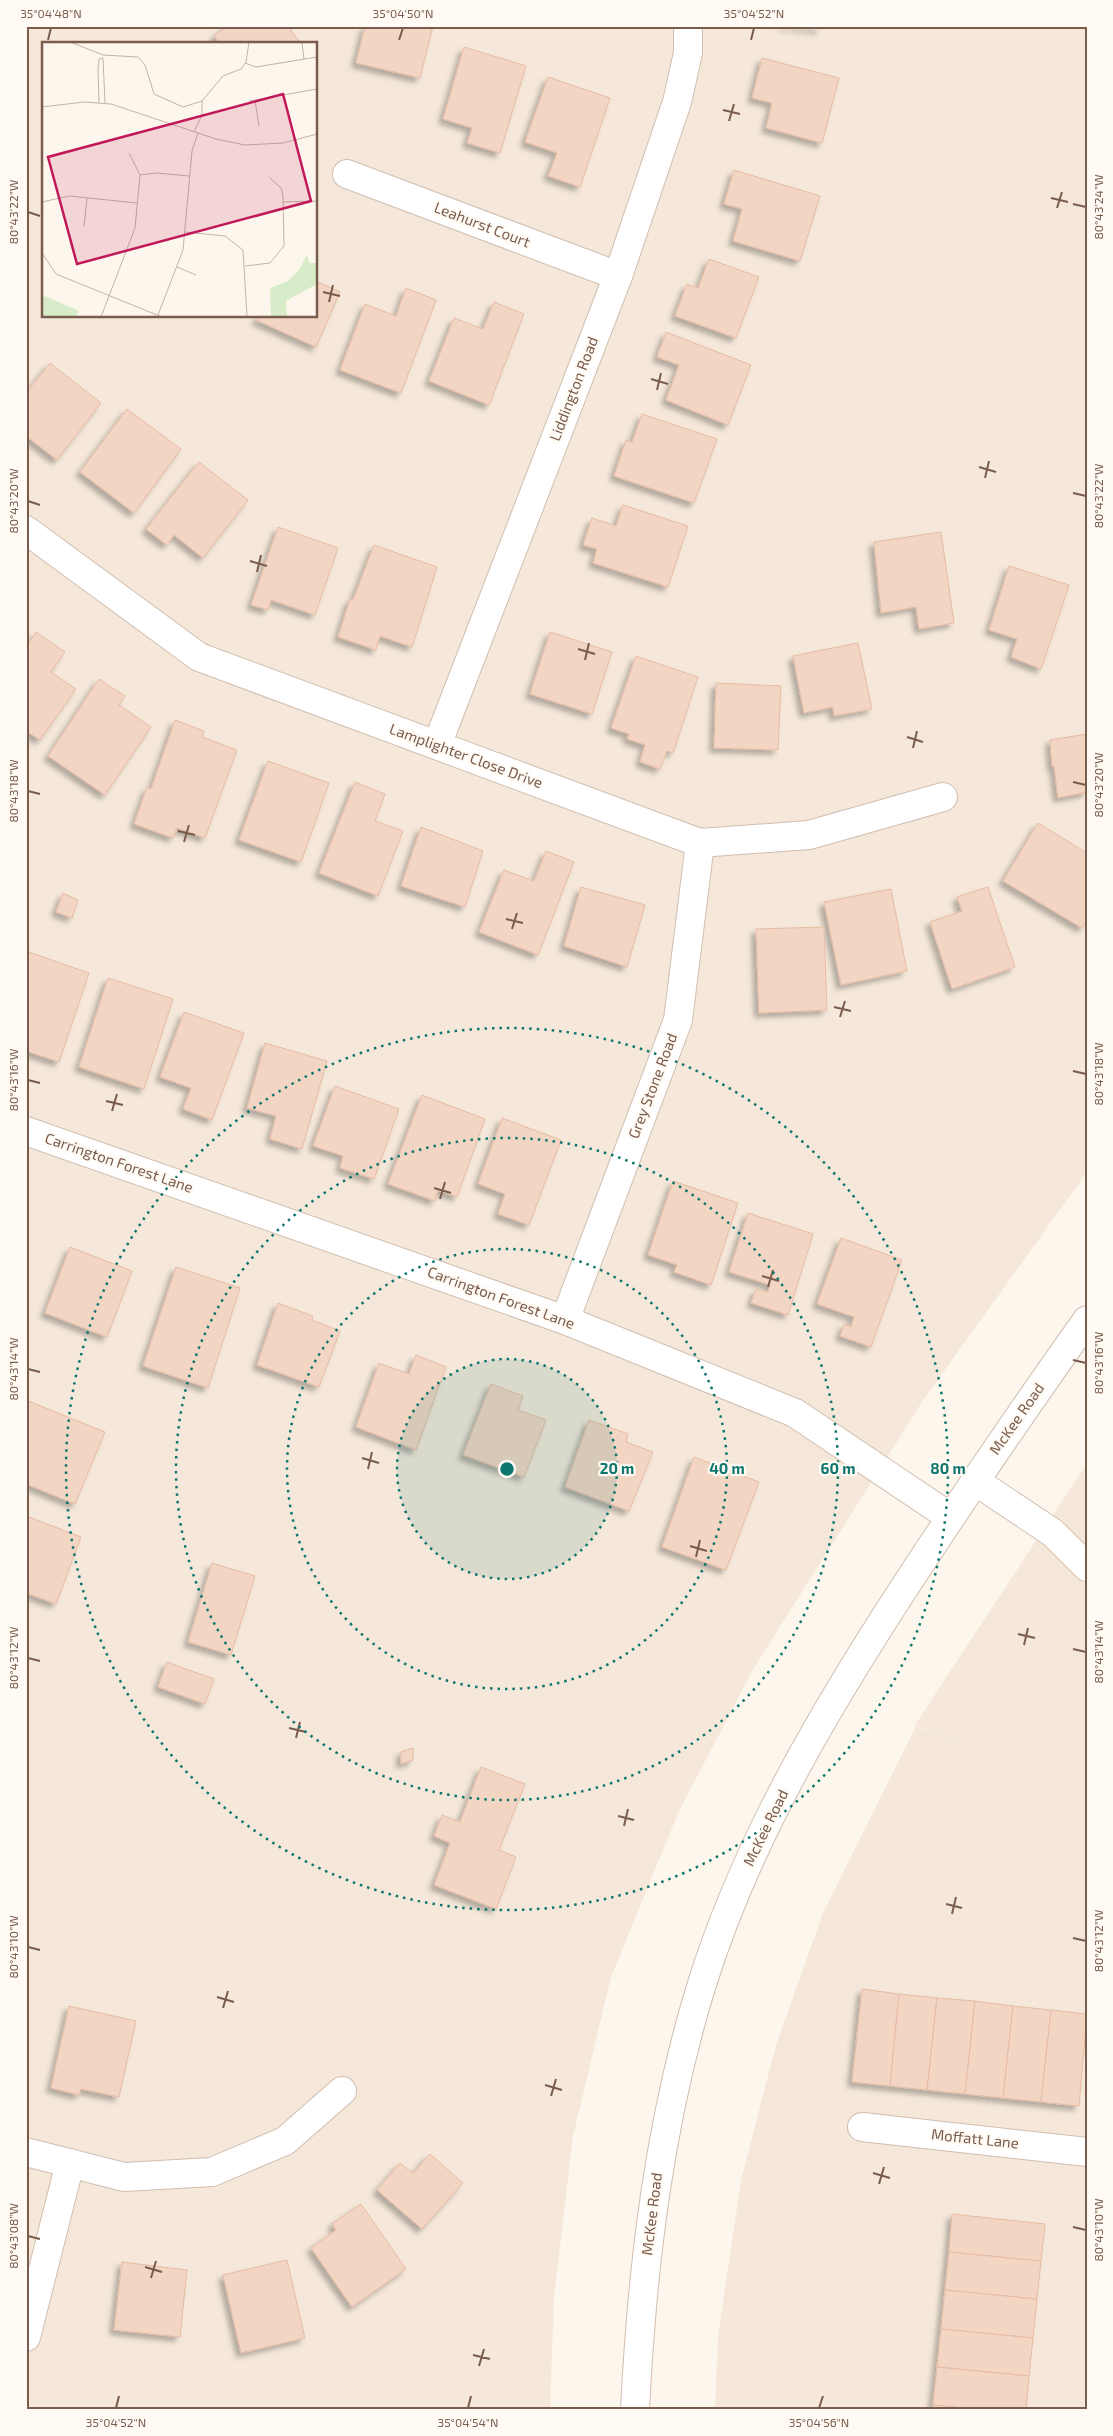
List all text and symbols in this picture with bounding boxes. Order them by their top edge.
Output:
text: 35°04'48"N [20,6,82,20]
text: 35°04'50"N [373,6,433,20]
text: 35°04'52"N [724,6,784,20]
inset map [42,42,318,318]
text: 80°43'24"W [1091,174,1105,240]
text: 80°43'22"W [6,180,20,244]
street label: Leahurst Court [432,198,533,251]
street label: Liddington Road [545,334,601,443]
text: 80°43'22"W [1091,464,1105,528]
text: 80°43'20"W [6,468,20,534]
street label: Lamplighter Close Drive [387,719,546,791]
text: 80°43'20"W [1091,752,1105,818]
text: 80°43'18"W [6,759,20,823]
street label: Grey Stone Road [624,1030,680,1141]
text: 80°43'18"W [1091,1042,1105,1106]
text: 80°43'16"W [6,1049,20,1111]
street label: Carrington Forest Lane [43,1128,196,1196]
street label: Carrington Forest Lane [425,1262,578,1332]
text: 80°43'16"W [1091,1332,1105,1394]
text: 80°43'14"W [6,1337,20,1401]
street label: McKee Road [985,1379,1047,1458]
text: 20 m [600,1459,634,1477]
text: 40 m [709,1459,745,1477]
text: 60 m [821,1459,855,1477]
text: 80 m [930,1459,966,1477]
centre of rings [498,1460,516,1478]
text: 80°43'14"W [1091,1620,1105,1684]
text: 80°43'12"W [6,1627,20,1689]
street label: McKee Road [739,1786,791,1869]
text: 80°43'12"W [1091,1910,1105,1972]
text: 80°43'10"W [6,1915,20,1979]
street label: Moffatt Lane [930,2124,1020,2152]
street label: McKee Road [637,2172,665,2256]
text: 80°43'10"W [1091,2198,1105,2262]
text: 80°43'08"W [6,2203,20,2269]
text: 35°04'52"N [86,2415,146,2429]
text: 35°04'54"N [438,2415,499,2429]
text: 35°04'56"N [789,2415,849,2429]

